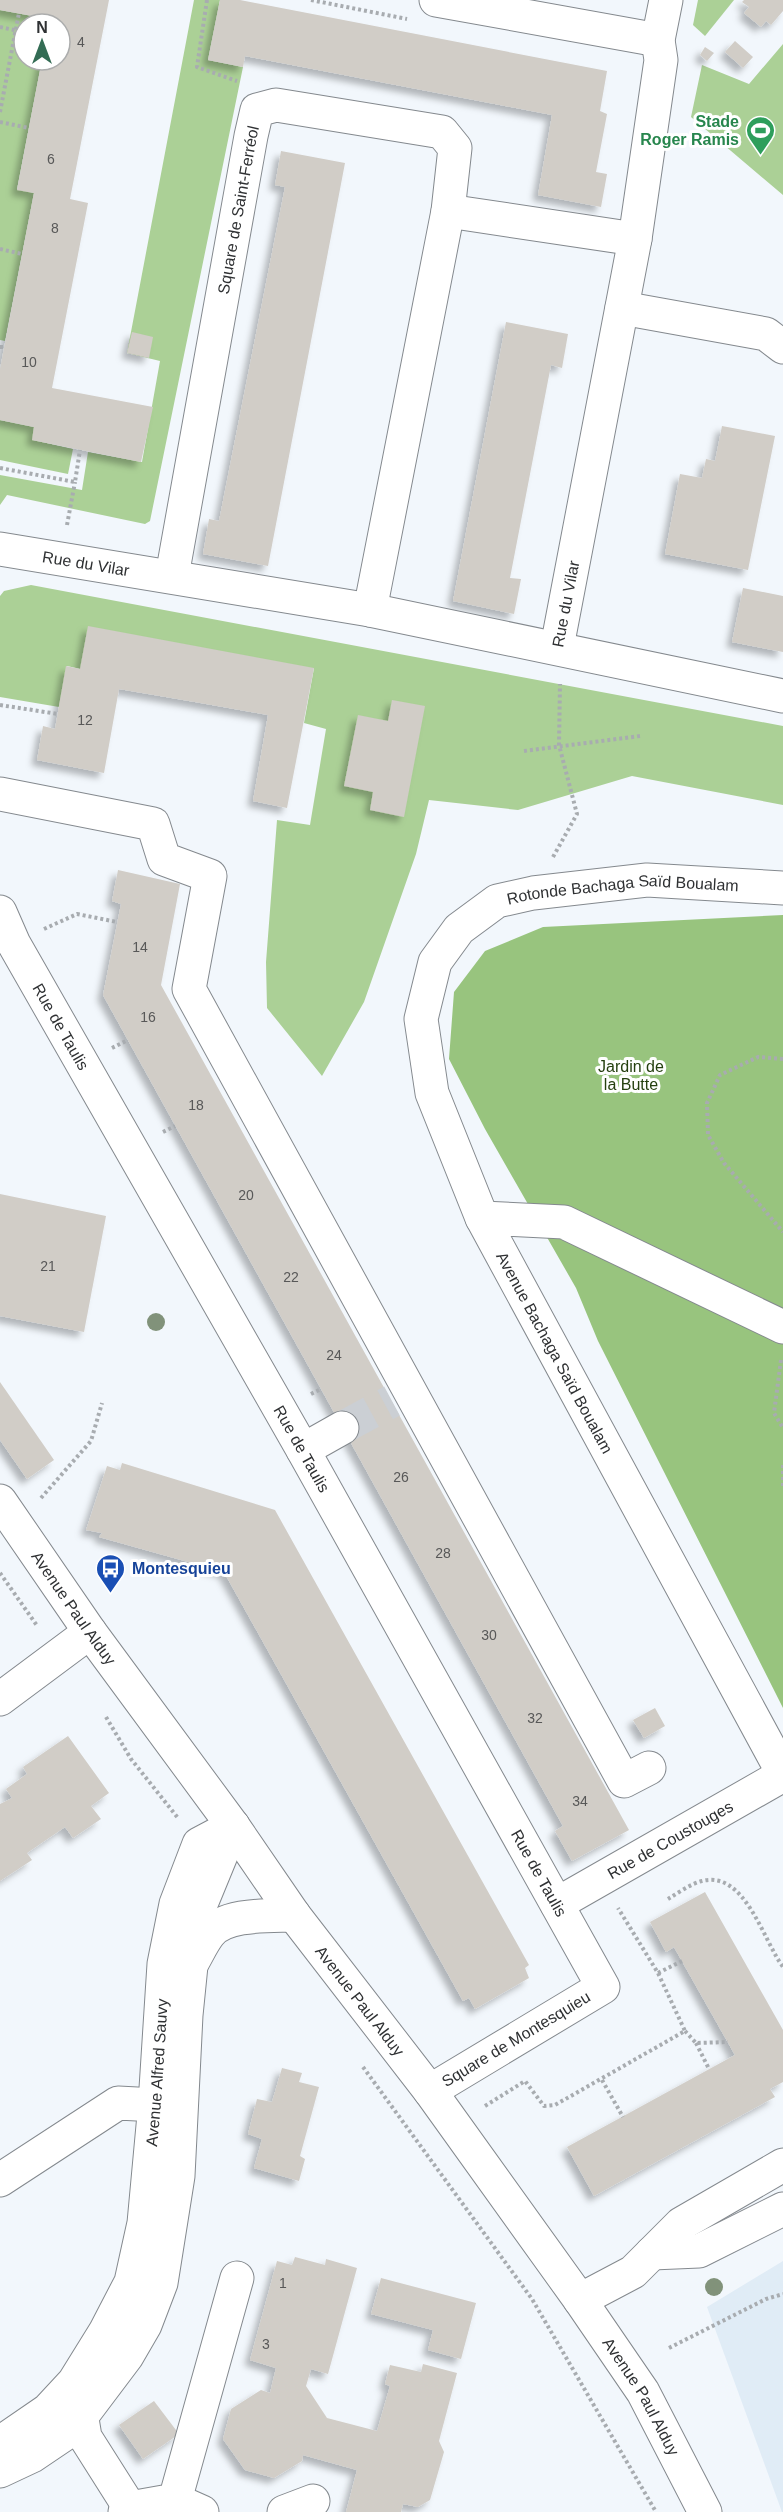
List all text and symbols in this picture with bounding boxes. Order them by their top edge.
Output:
north arrow [12,12,72,72]
text: N [36,19,48,36]
house number: 4 [77,34,85,50]
place label: Stade Roger Ramis [640,113,739,148]
sports icon: Stade Roger Ramis [744,114,776,156]
street label: Square de Saint-Ferréol [214,124,262,295]
house number: 6 [47,151,55,167]
house number: 8 [51,220,59,236]
house number: 10 [21,354,37,370]
street label: Rue du Vilar [41,548,131,579]
street label: Rue du Vilar [549,558,582,649]
house number: 12 [77,712,93,728]
street label: Rotonde Bachaga Saïd Boualam [505,871,739,907]
house number: 14 [132,939,148,955]
street label: Rue de Taulis [30,980,93,1073]
house number: 16 [140,1009,156,1025]
park label: Jardin de la Butte [598,1058,664,1093]
house number: 18 [188,1097,204,1113]
house number: 20 [238,1187,254,1203]
street label: Avenue Bachaga Saïd Boualam [493,1249,616,1456]
house number: 21 [40,1258,56,1274]
house number: 22 [283,1269,299,1285]
house number: 24 [326,1347,342,1363]
street label: Rue de Taulis [271,1402,333,1495]
house number: 26 [393,1469,409,1485]
house number: 28 [435,1545,451,1561]
street label: Avenue Paul Alduy [29,1548,119,1668]
bus stop icon: Montesquieu [95,1552,127,1594]
place label: Montesquieu [132,1560,231,1577]
house number: 30 [481,1627,497,1643]
house number: 32 [527,1710,543,1726]
house number: 34 [572,1793,588,1809]
street label: Rue de Coustouges [604,1797,736,1882]
street label: Rue de Taulis [508,1826,570,1919]
street label: Avenue Paul Alduy [312,1942,408,2059]
street label: Square de Montesquieu [439,1988,593,2090]
street label: Avenue Alfred Sauvy [143,1998,170,2147]
house number: 1 [279,2275,287,2291]
street label: Avenue Paul Alduy [600,2334,683,2458]
house number: 3 [262,2336,270,2352]

